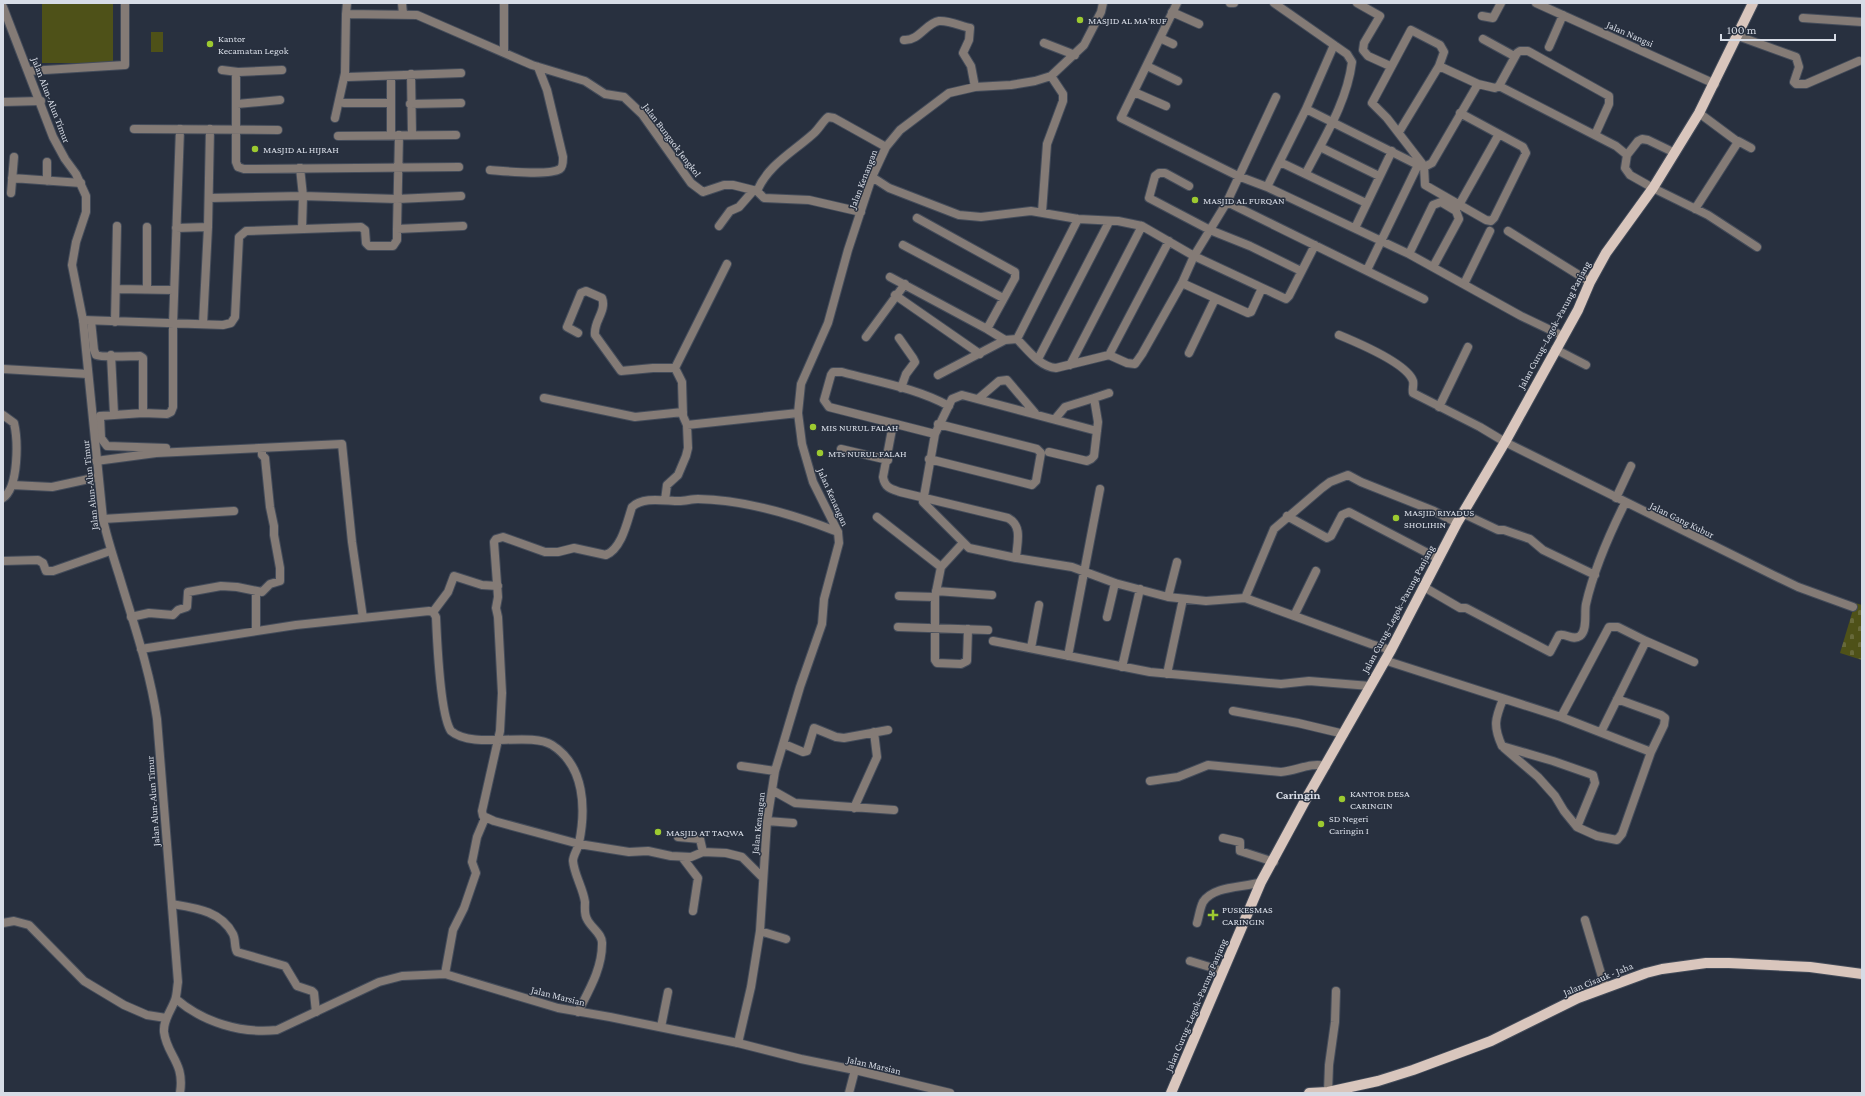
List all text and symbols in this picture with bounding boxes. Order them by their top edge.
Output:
marker: MASJID AL MA'RUF [1075,15,1085,25]
place label: MASJID AL MA'RUF [1088,15,1167,26]
scale bar [1721,16,1835,42]
street label: Jalan Nangsi [1604,18,1655,49]
text: 100 m [1727,23,1757,37]
place label: Kantor Kecamatan Legok [218,33,289,56]
marker: Kantor Kecamatan Legok [205,39,215,49]
street label: Jalan Alun-Alun Timur [29,55,73,145]
street label: Jalan Bungaok Jengkol [640,100,703,179]
marker: MASJID AL HIJRAH [250,144,260,154]
place label: MASJID AL HIJRAH [263,144,339,155]
street label: Jalan Kenangan [846,147,880,211]
marker: MASJID AL FURQAN [1190,195,1200,205]
place label: MASJID AL FURQAN [1203,195,1285,206]
street label: Jalan Curug–Legok–Parung Panjang [1515,259,1593,392]
marker: MIS NURUL FALAH [808,422,818,432]
place label: MIS NURUL FALAH [821,422,899,433]
street label: Jalan Alun-Alun Timur [80,439,100,532]
marker: MTs NURUL FALAH [815,448,825,458]
place label: MTs NURUL FALAH [828,448,907,459]
street label: Jalan Kenangan [815,465,851,528]
street label: Jalan Gang Kubur [1647,499,1716,540]
place label: MASJID RIYADUS SHOLIHIN [1404,507,1474,530]
marker: MASJID RIYADUS SHOLIHIN [1391,513,1401,523]
street label: Jalan Curug–Legok–Parung Panjang [1359,543,1437,676]
street label: Jalan Alun-Alun Timur [144,755,162,848]
district label: Caringin [1276,788,1320,802]
place label: KANTOR DESA CARINGIN [1350,788,1410,811]
street label: Jalan Kenangan [749,791,767,856]
marker: KANTOR DESA CARINGIN [1337,794,1347,804]
place label: SD Negeri Caringin I [1329,813,1369,836]
marker: SD Negeri Caringin I [1316,819,1326,829]
marker: MASJID AT TAQWA [653,827,663,837]
place label: MASJID AT TAQWA [666,827,744,838]
place label: PUSKESMAS CARINGIN [1222,904,1273,927]
marker: PUSKESMAS CARINGIN [1207,909,1219,921]
street label: Jalan Curug–Legok–Parung Panjang [1163,937,1230,1074]
street label: Jalan Cisauk - Jaha [1561,960,1635,998]
street label: Jalan Marsian [529,984,587,1008]
street label: Jalan Marsian [845,1053,903,1077]

